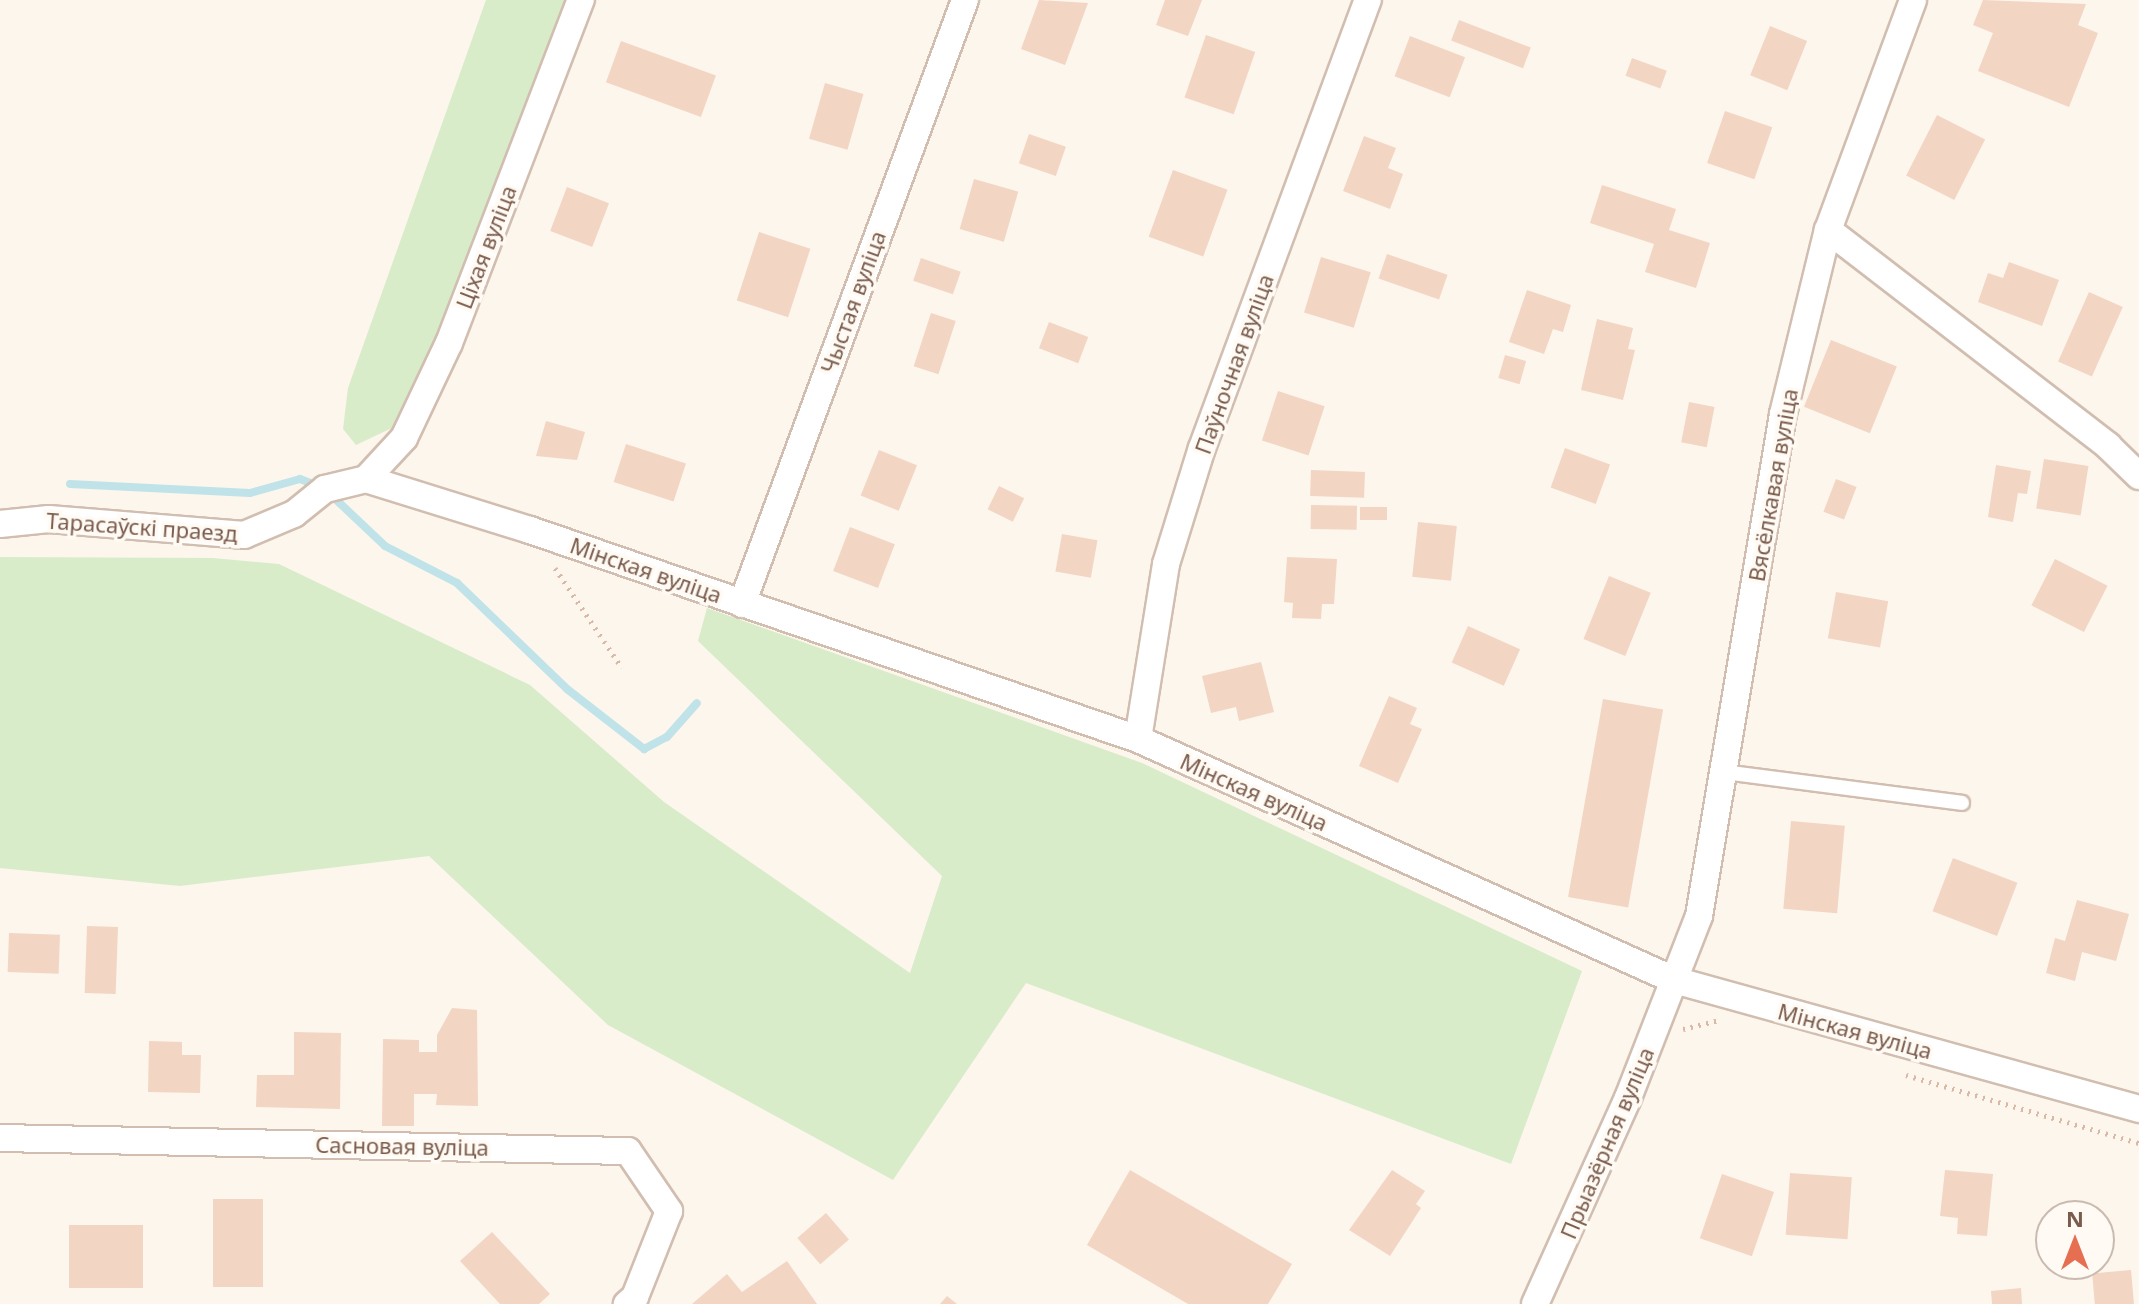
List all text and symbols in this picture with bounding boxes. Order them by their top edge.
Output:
street label: Ціхая вуліца [450,182,522,312]
street label: Чыстая вуліца [815,227,891,377]
street label: Паўночная вуліца [1189,271,1279,457]
street label: Вясёлкавая вуліца [1743,386,1803,584]
street label: Тарасаўскі праезд [45,507,239,547]
street label: Мінская вуліца [567,532,725,608]
street label: Мінская вуліца [1176,748,1332,836]
street label: Мінская вуліца [1775,998,1935,1064]
street label: Прыазёрная вуліца [1555,1043,1659,1243]
street label: Сасновая вуліца [315,1131,489,1161]
north arrow [2035,1200,2115,1280]
text: N [2066,1203,2084,1233]

